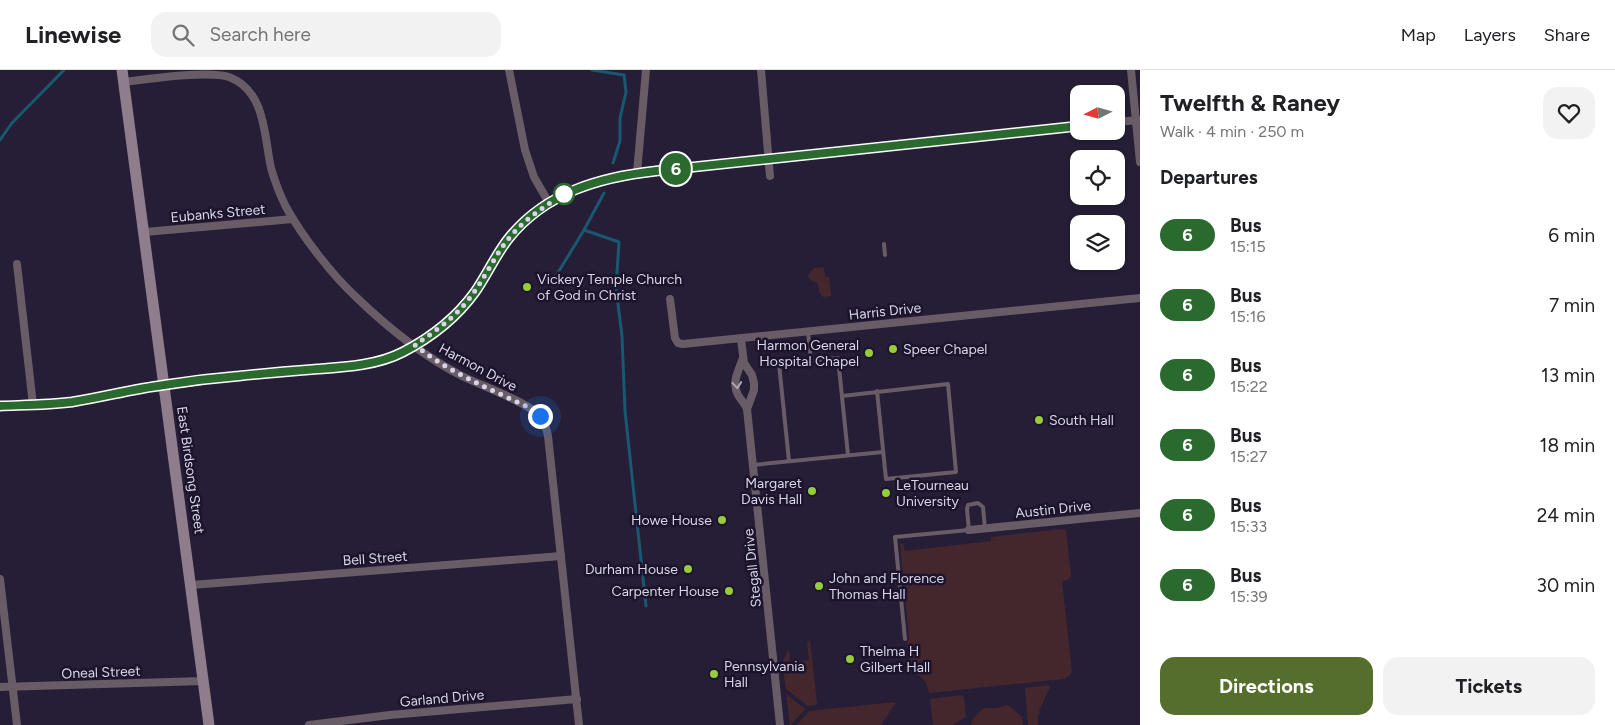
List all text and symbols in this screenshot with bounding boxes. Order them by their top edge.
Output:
search box [151,12,501,57]
text: Linewise [25,20,121,49]
icon: search [169,21,197,49]
text: Search here [209,23,311,46]
text: Map [1401,24,1436,46]
text: Layers [1464,24,1516,46]
text: Share [1544,24,1590,46]
north arrow [1070,85,1125,140]
map controls [1070,85,1125,270]
button: heart [1543,87,1595,139]
text: Twelfth & Raney [1160,88,1340,117]
text: Walk · 4 min · 250 m [1160,122,1304,141]
button: locate [1070,150,1125,205]
line badge: 6 [660,153,692,185]
text: 6 [671,158,681,180]
text: Departures [1160,166,1258,189]
unlabelled marker [553,183,575,205]
street label: Eubanks Street [170,201,266,226]
text: Bus [1230,214,1261,237]
button: layers [1070,215,1125,270]
text: 6 [1182,224,1193,246]
text: 6 min [1548,224,1595,247]
text: 15:15 [1230,237,1266,256]
place label: Vickery Temple Church of God in Christ [537,271,682,304]
marker: Vickery Temple Church of God in Christ [521,281,533,293]
text: Bus [1230,284,1261,307]
text: 6 [1182,294,1193,316]
text: 7 min [1549,294,1595,317]
street label: Harris Drive [848,299,922,324]
text: 15:16 [1230,307,1266,326]
place label: Harmon General Hospital Chapel [757,337,859,370]
street label: Harmon Drive [436,340,520,395]
place label: Speer Chapel [903,341,987,358]
marker: Speer Chapel [887,343,899,355]
marker: Harmon General Hospital Chapel [863,347,875,359]
text: Bus [1230,354,1261,377]
text: 6 [1182,364,1193,386]
text: 13 min [1541,364,1595,387]
text: 15:22 [1230,377,1268,396]
one-way arrow [731,381,742,389]
your location [528,404,553,429]
street label: East Birdsong Street [173,405,208,535]
place label: South Hall [1049,412,1114,429]
marker: South Hall [1033,414,1045,426]
text: Bus [1230,424,1261,447]
text: 6 [1182,434,1193,456]
text: 18 min [1540,434,1595,457]
text: 15:27 [1230,447,1267,466]
place label: Margaret Davis Hall [741,475,802,508]
place label: LeTourneau University [896,477,969,510]
marker: Margaret Davis Hall [806,485,818,497]
marker: LeTourneau University [880,487,892,499]
text: Bus [1230,494,1261,517]
street label: Austin Drive [1014,497,1092,522]
text: 6 [1182,504,1193,526]
text: 24 min [1537,504,1595,527]
place label: Howe House [631,512,712,529]
marker: Howe House [716,514,728,526]
text: 15:33 [1230,517,1267,536]
street label: Stegall Drive [740,528,765,608]
street label: Bell Street [342,548,408,569]
place label: Durham House [585,561,678,578]
marker: Durham House [682,563,694,575]
text: Bus [1230,564,1261,587]
place label: John and Florence Thomas Hall [829,570,945,603]
text: 6 [1182,574,1193,596]
text: 30 min [1537,574,1595,597]
marker: John and Florence Thomas Hall [813,580,825,592]
place label: Carpenter House [612,583,719,600]
marker: Carpenter House [723,585,735,597]
text: 15:39 [1230,587,1268,606]
place label: Thelma H Gilbert Hall [860,643,930,676]
marker: Thelma H Gilbert Hall [844,653,856,665]
button: Directions [1160,657,1373,715]
button: Tickets [1383,657,1595,715]
place label: Pennsylvania Hall [724,658,805,691]
street label: Oneal Street [61,663,141,682]
marker: Pennsylvania Hall [708,668,720,680]
street label: Garland Drive [399,686,485,711]

